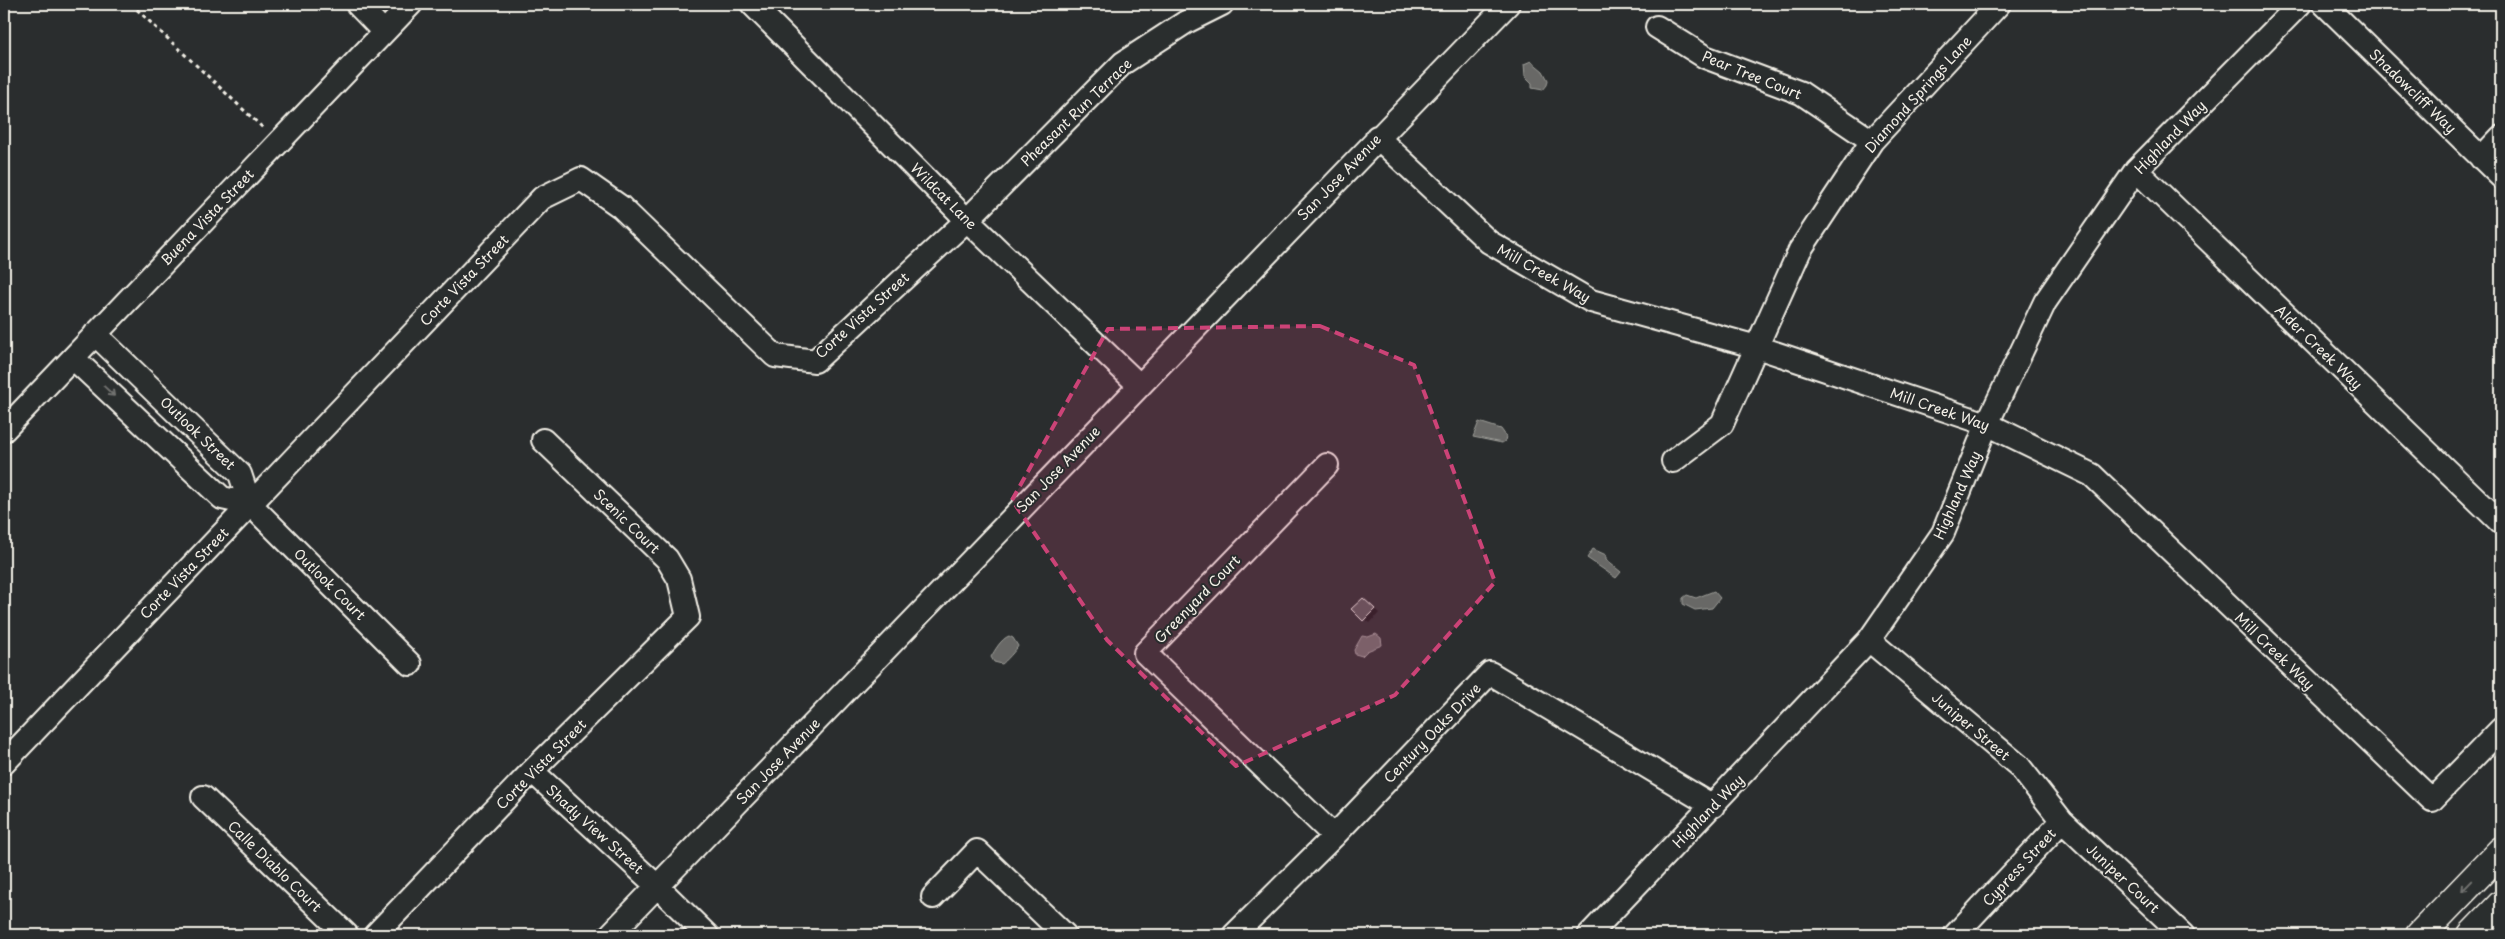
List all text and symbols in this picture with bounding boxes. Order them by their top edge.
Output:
street label: Diamond Springs Lane [1859,31,1977,157]
street label: Shadowcliff Way [2365,44,2461,138]
street label: Pear Tree Court [1699,45,1805,105]
street label: Pheasant Run Terrace [1016,53,1136,171]
street label: Highland Way [2129,95,2211,179]
street label: San Jose Avenue [1292,129,1386,225]
street label: Wildcat Lane [906,158,982,234]
street label: Buena Vista Street [155,164,259,270]
street label: Corte Vista Street [415,229,514,331]
street label: Mill Creek Way [1493,239,1595,307]
street label: Corte Vista Street [810,267,914,363]
street label: Alder Creek Way [2271,300,2367,394]
street label: Mill Creek Way [1887,382,1993,436]
one-way arrow [102,385,115,397]
street label: Outlook Street [155,391,241,475]
street label: San Jose Avenue [1011,421,1105,517]
street label: Highland Way [1928,447,1986,543]
street label: Scenic Court [589,484,665,558]
street label: Corte Vista Street [135,522,234,624]
street label: Outlook Court [289,543,371,625]
street label: Greenyard Court [1149,550,1245,648]
street label: Mill Creek Way [2230,607,2320,695]
street label: Century Oaks Drive [1379,678,1485,788]
street label: Juniper Street [1927,687,2015,765]
street label: San Jose Avenue [731,713,825,809]
street label: Corte Vista Street [491,714,591,814]
street label: Highland Way [1667,769,1749,853]
street label: Shady View Street [542,779,649,879]
street label: Calle Diablo Court [223,815,327,917]
street label: Cypress Street [1977,823,2061,911]
street label: Juniper Court [2081,838,2165,918]
one-way arrow [2461,880,2474,892]

